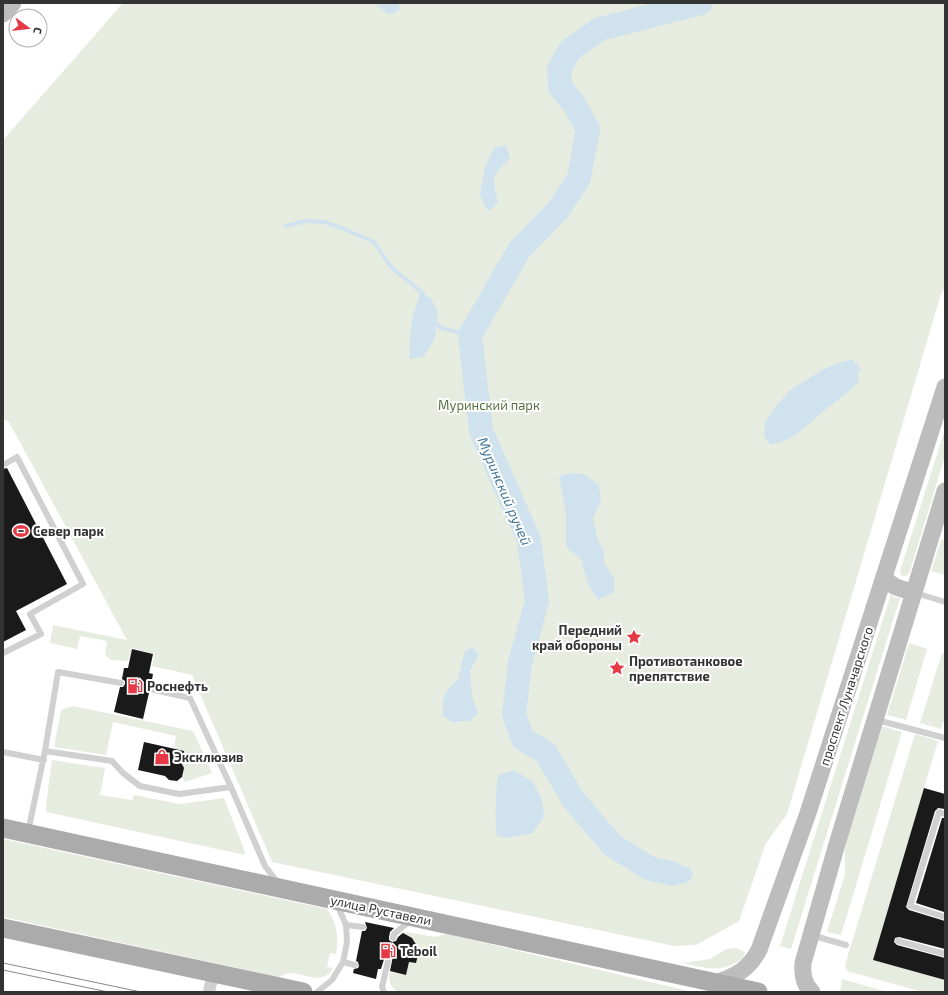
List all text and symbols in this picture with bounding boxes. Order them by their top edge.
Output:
north arrow [8,8,48,48]
text: С [31,26,45,36]
park label: Муринский парк [438,397,540,413]
water label: Муринский ручей [475,434,535,548]
sports icon: Север парк [12,522,30,540]
place label: Север парк [33,523,104,539]
place label: Передний край обороны [532,622,622,653]
street label: проспект Луначарского [816,624,876,768]
place icon: Передний край обороны [625,628,643,646]
place label: Противотанковое препятствие [629,653,743,684]
place icon: Противотанковое препятствие [608,659,626,677]
fuel station icon: Роснефть [126,677,144,695]
place label: Роснефть [147,678,208,694]
shop icon: Эксклюзив [153,748,171,766]
place label: Эксклюзив [174,749,244,765]
street label: улица Руставели [329,891,433,929]
fuel station icon: Teboil [379,942,397,960]
place label: Teboil [400,943,438,959]

